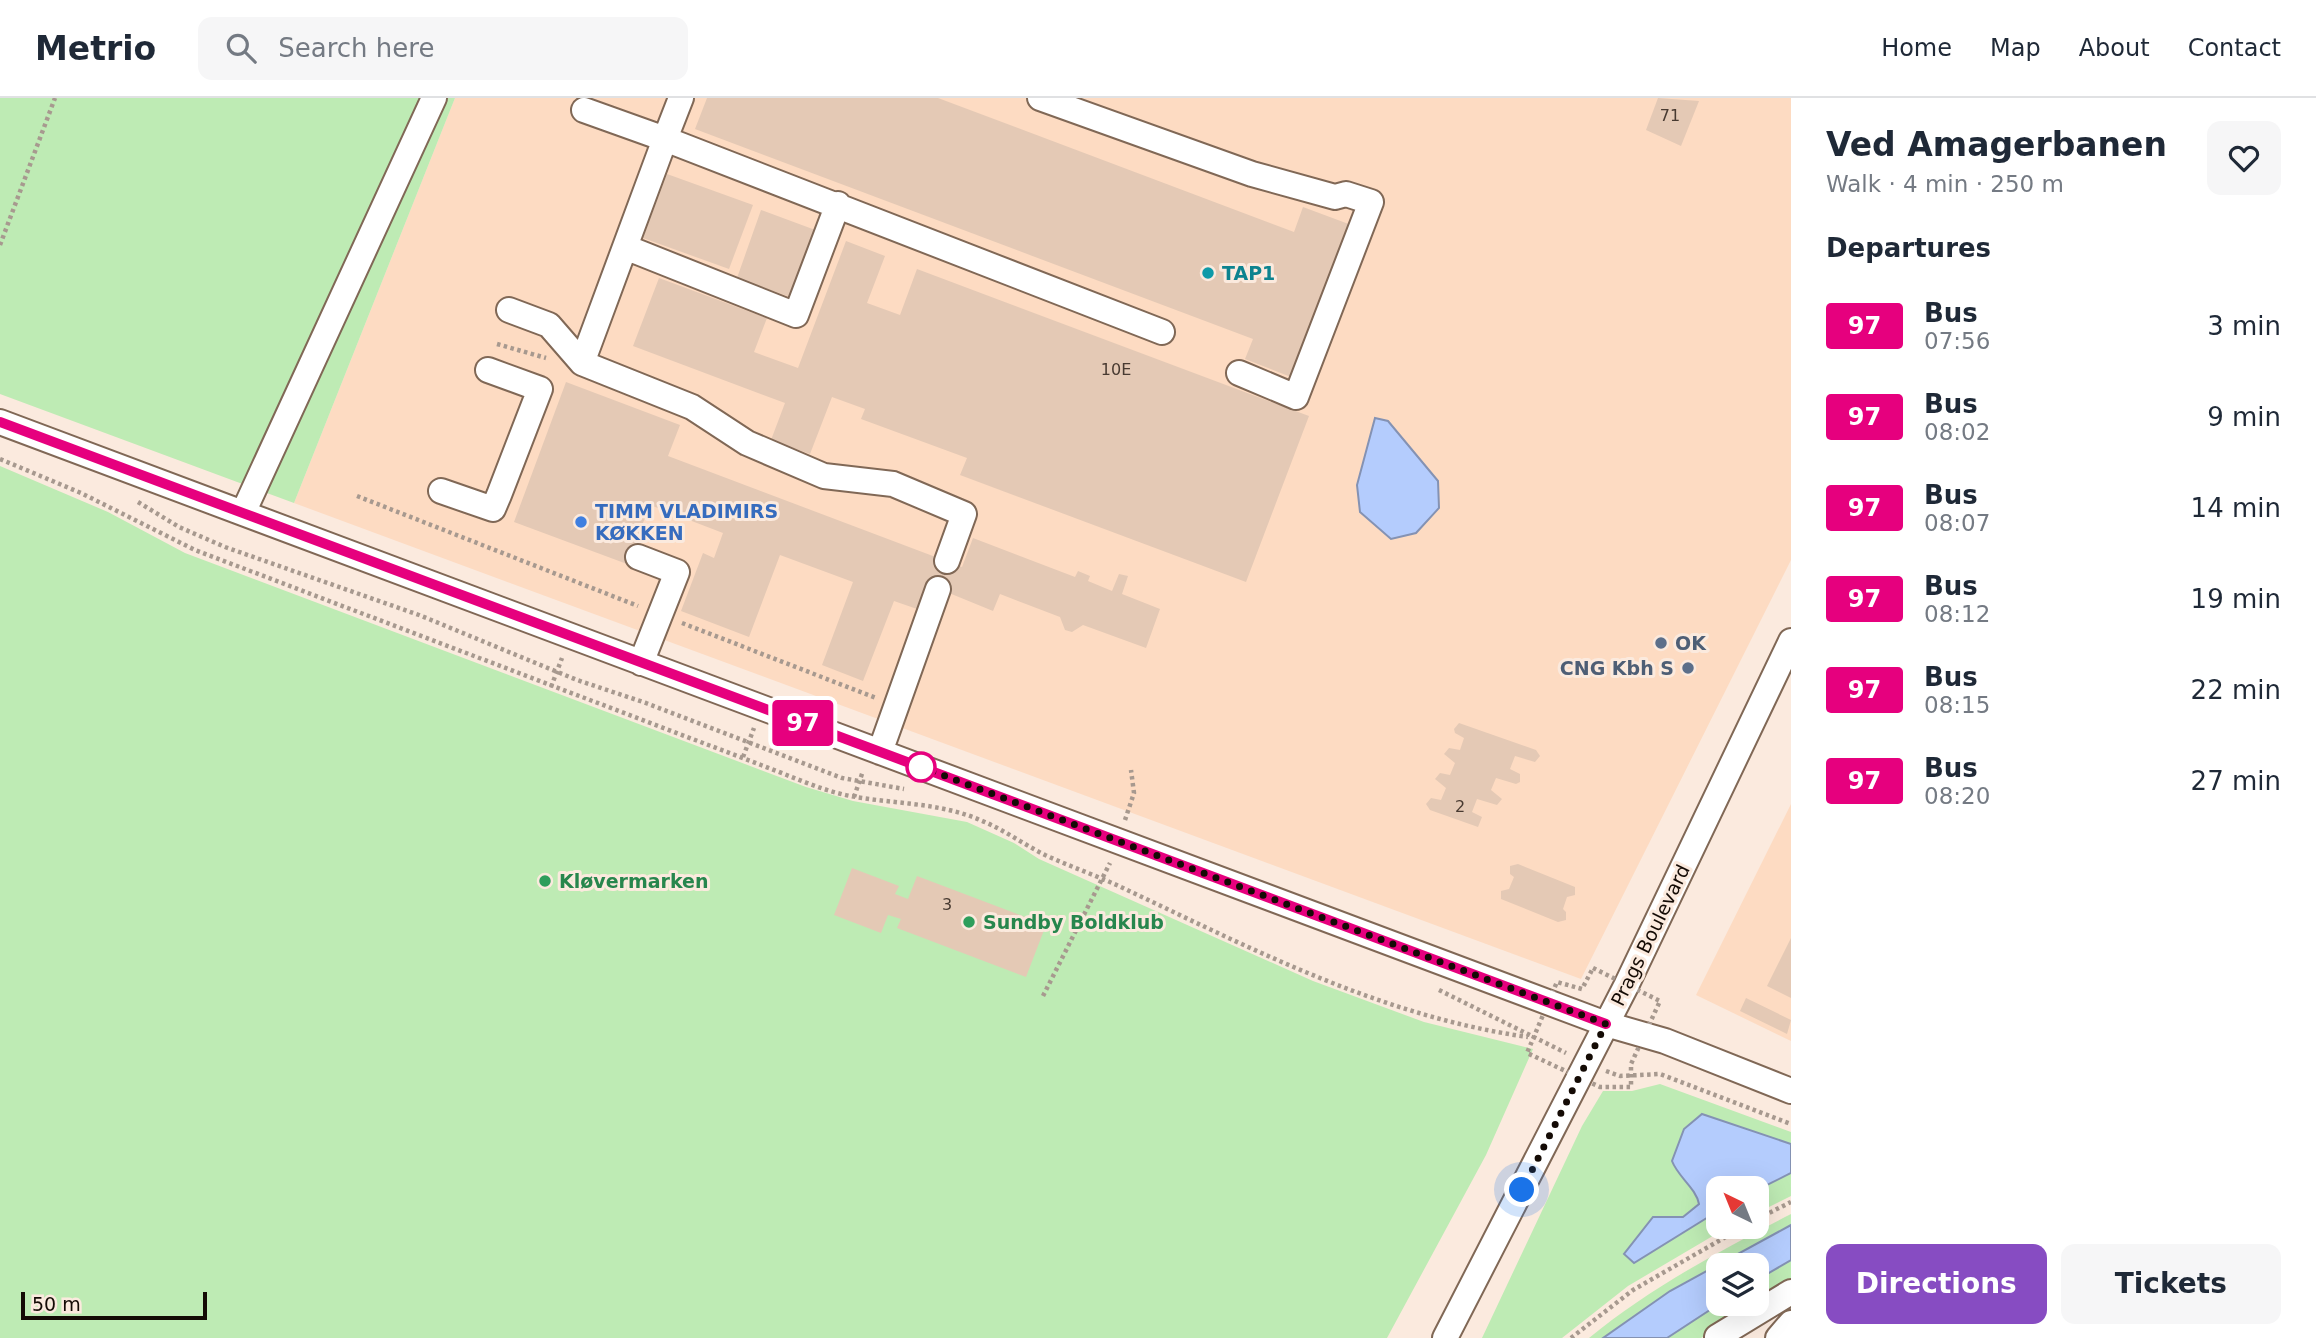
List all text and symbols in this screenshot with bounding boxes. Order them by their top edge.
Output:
search box [198,17,688,80]
text: Metrio [35,29,156,68]
icon: search [222,29,260,67]
text: Search here [278,33,434,63]
text: Home [1881,34,1952,62]
text: Map [1990,34,2041,62]
text: About [2079,34,2150,62]
text: Contact [2188,34,2281,62]
house number: 71 [1660,106,1680,125]
button: heart [2207,121,2281,195]
text: Ved Amagerbanen [1826,125,2167,164]
text: Walk · 4 min · 250 m [1826,171,2064,197]
text: Departures [1826,233,1991,263]
place label: TAP1 [1222,262,1275,284]
marker: TAP1 [1200,265,1216,281]
text: Bus [1924,298,1978,328]
text: 3 min [2207,311,2281,341]
text: 97 [1848,312,1881,340]
text: 07:56 [1924,328,1990,354]
house number: 10E [1101,360,1131,379]
text: Bus [1924,389,1978,419]
text: 9 min [2207,402,2281,432]
text: 97 [1848,403,1881,431]
text: 08:02 [1924,419,1990,445]
text: Bus [1924,480,1978,510]
text: 14 min [2191,493,2281,523]
text: 97 [1848,494,1881,522]
place label: TIMM VLADIMIRS KØKKEN [595,500,778,544]
text: 08:07 [1924,510,1990,536]
marker: TIMM VLADIMIRS KØKKEN [573,514,589,530]
text: Bus [1924,571,1978,601]
text: 19 min [2191,584,2281,614]
text: 97 [1848,585,1881,613]
text: 08:12 [1924,601,1990,627]
place label: OK [1675,632,1707,654]
marker: OK [1653,635,1669,651]
place label: CNG Kbh S [1560,657,1674,679]
marker: CNG Kbh S [1680,660,1696,676]
text: Bus [1924,662,1978,692]
text: 22 min [2191,675,2281,705]
text: 97 [1848,676,1881,704]
text: 08:15 [1924,692,1990,718]
line badge: 97 [772,700,834,746]
text: 97 [786,709,820,737]
unlabelled marker [906,752,936,782]
text: Bus [1924,753,1978,783]
text: 27 min [2191,766,2281,796]
text: 97 [1848,767,1881,795]
text: 08:20 [1924,783,1990,809]
house number: 2 [1455,797,1465,816]
street label: Prags Boulevard [1606,861,1694,1009]
place label: Kløvermarken [559,870,708,892]
marker: Kløvermarken [537,873,553,889]
house number: 3 [942,895,952,914]
place label: Sundby Boldklub [983,911,1164,933]
marker: Sundby Boldklub [961,914,977,930]
your location [1504,1172,1539,1207]
north arrow [1706,1176,1769,1239]
map controls [1706,1176,1769,1316]
button: Directions [1826,1244,2047,1324]
button: Tickets [2061,1244,2281,1324]
button: layers [1706,1253,1769,1316]
scale bar [21,1289,206,1321]
text: 50 m [32,1293,81,1315]

